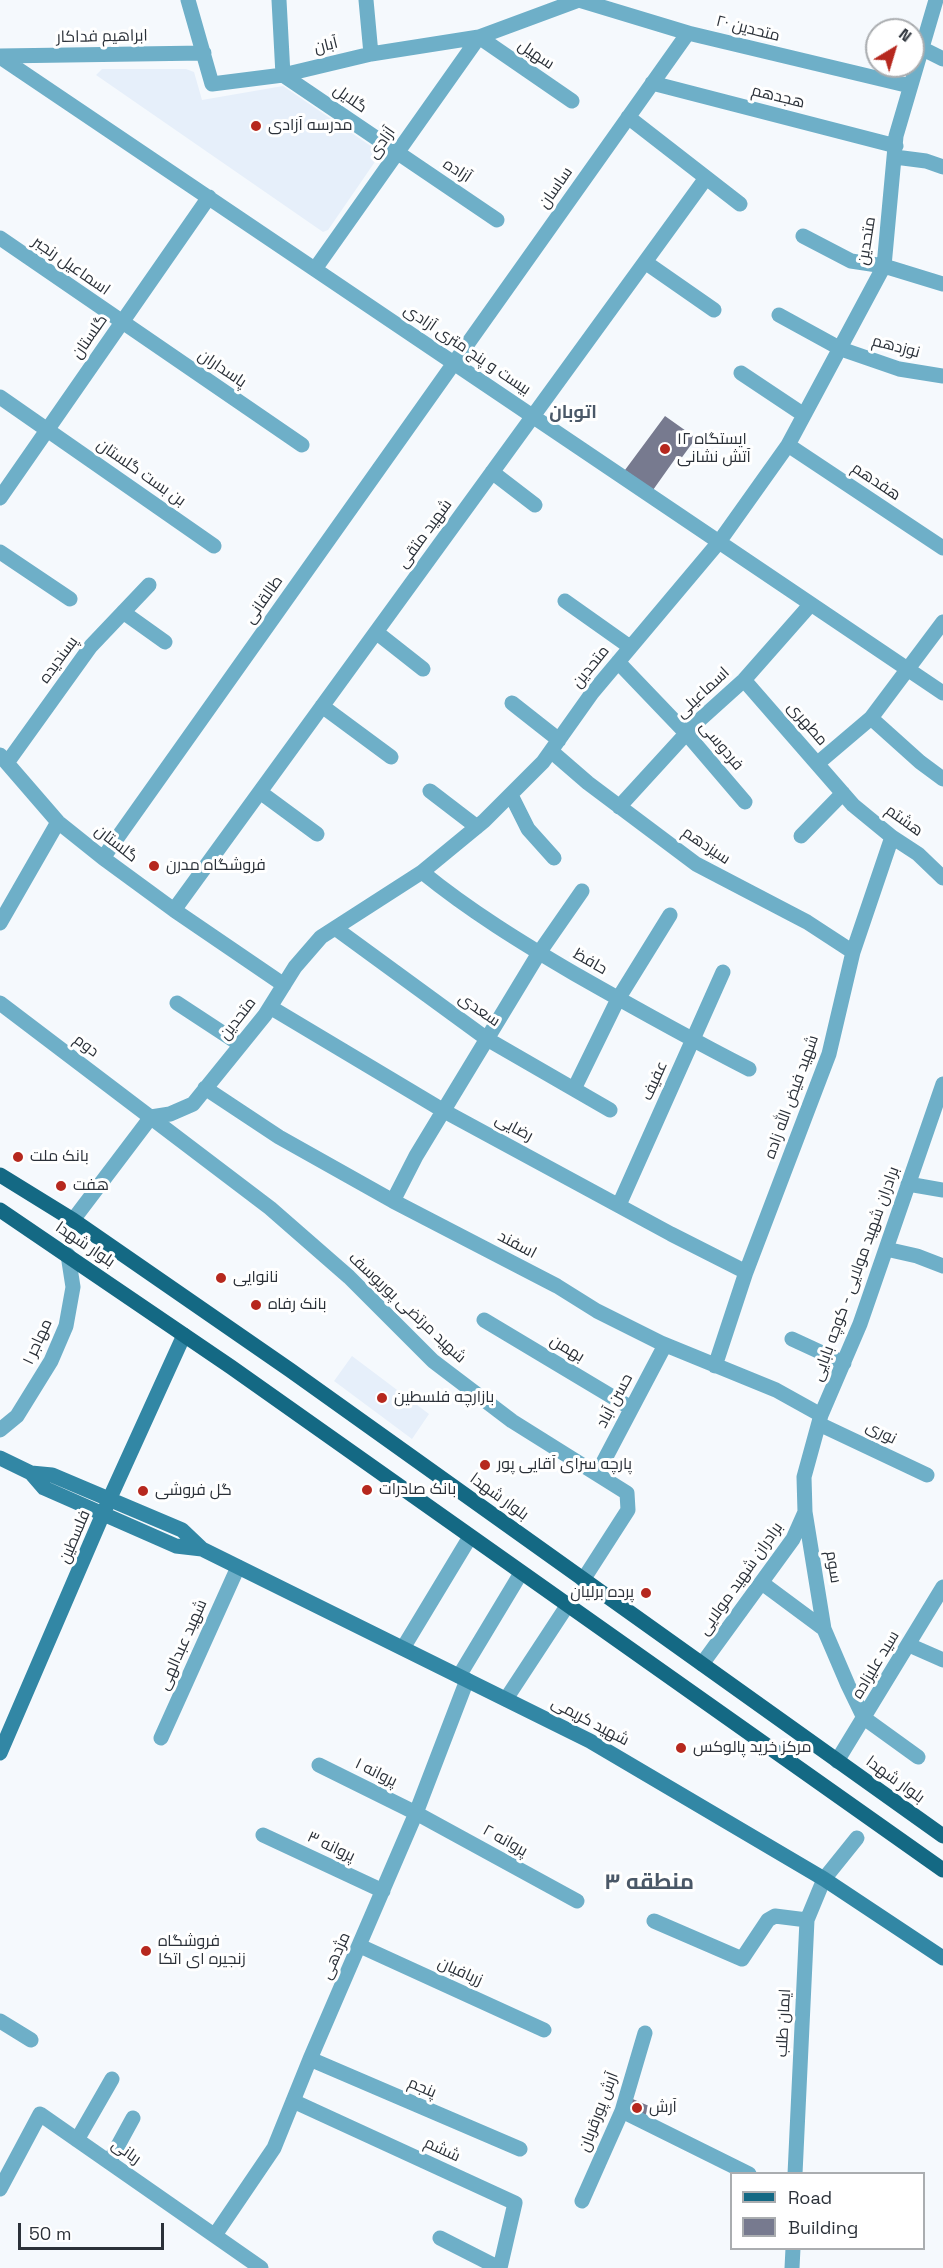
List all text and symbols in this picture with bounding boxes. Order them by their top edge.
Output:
street label: متحدین ۲۰ [714,12,782,46]
north arrow [865,18,925,78]
text: N [894,23,916,47]
street label: ابراهیم فداکار [56,27,148,47]
street label: آبان [312,34,340,58]
street label: سهیل [514,36,558,74]
street label: گلایل [329,81,371,117]
street label: هجدهم [749,81,807,113]
place label: مدرسه آزادی [268,116,353,136]
marker: مدرسه آزادی [249,119,263,133]
street label: آزادی [364,123,400,163]
street label: آزاده [439,155,475,187]
street label: ساسان [535,163,577,213]
street label: متحدین [854,215,880,267]
street label: اسماعیل رنجبر [29,232,113,300]
street label: بیست و پنج متری آزادی [400,300,534,400]
street label: گلستان [68,311,112,363]
street label: نوزدهم [870,331,922,363]
street label: پاسداران [194,346,250,392]
district label: اتوبان [549,402,597,424]
place label: ایستگاه ۱۲ آتش نشانی [677,430,751,468]
street label: بن بست گلستان [93,435,189,511]
marker: ایستگاه ۱۲ آتش نشانی [658,442,672,456]
street label: هفدهم [848,459,904,505]
street label: شهید متقی [394,496,456,572]
street label: طالقانی [241,572,287,628]
street label: پسندیده [36,633,82,687]
street label: متحدین [568,642,614,692]
street label: اسماعیلی [672,663,734,723]
street label: مطهری [783,698,831,750]
street label: فردوسی [695,717,747,775]
street label: هشتم [881,801,927,841]
street label: گلستان [91,821,141,867]
street label: سیزدهم [678,823,734,869]
place label: فروشگاه مدرن [166,856,266,876]
marker: فروشگاه مدرن [147,859,161,873]
street label: حافظ [570,945,610,979]
street label: سعدی [455,989,503,1031]
street label: متحدین [215,994,261,1044]
street label: دوم [70,1030,102,1062]
street label: شهید فیض الله زاده [761,1033,823,1161]
street label: عفیف [638,1058,672,1104]
street label: رضایی [492,1110,536,1146]
place label: بانک ملت [30,1147,89,1167]
marker: بانک ملت [11,1150,25,1164]
street label: برادران شهید مولایی - کوچه بابایی [808,1164,904,1384]
place label: هفت [73,1176,109,1196]
marker: هفت [54,1179,68,1193]
street label: بلوار شهدا [52,1218,118,1272]
street label: اسفند [494,1227,540,1263]
street label: شهید مرتضی پوریوسف [344,1249,470,1367]
place label: نانوایی [233,1268,278,1288]
marker: نانوایی [214,1271,228,1285]
place label: بانک رفاه [268,1295,326,1315]
marker: بانک رفاه [249,1298,263,1312]
street label: مهاجر ۱ [19,1316,57,1368]
street label: بهمن [546,1331,588,1367]
street label: حسن آباد [593,1371,637,1431]
place label: بازارچه فلسطین [394,1388,494,1408]
marker: بازارچه فلسطین [375,1391,389,1405]
street label: نوری [862,1417,900,1449]
place label: پارچه سرای آقایی پور [497,1455,632,1475]
marker: پارچه سرای آقایی پور [478,1458,492,1472]
street label: بلوار شهدا [466,1469,532,1525]
place label: بانک صادرات [379,1480,456,1500]
place label: گل فروشی [155,1481,232,1501]
marker: بانک صادرات [360,1483,374,1497]
marker: گل فروشی [136,1484,150,1498]
street label: فلسطین [55,1507,95,1567]
street label: برادران شهید مولایی [695,1519,787,1639]
street label: سوم [821,1549,845,1585]
place label: پرده برلیان [570,1583,634,1603]
marker: پرده برلیان [639,1586,653,1600]
street label: شهید عبدالهی [154,1597,212,1693]
street label: سید علیزاده [848,1628,904,1702]
street label: شهید کریمی [548,1694,632,1750]
place label: مركز خريد پالوكس [693,1738,811,1758]
marker: مركز خريد پالوكس [674,1741,688,1755]
street label: بلوار شهدا [862,1752,928,1808]
street label: پروانه ۱ [352,1755,400,1791]
street label: پروانه ۲ [479,1821,531,1861]
street label: پروانه ۳ [304,1828,358,1866]
district label: منطقه ۳ [604,1870,694,1896]
street label: مژدهی [317,1929,355,1983]
place label: فروشگاه زنجیره ای اتکا [158,1932,246,1970]
marker: فروشگاه زنجیره ای اتکا [139,1944,153,1958]
street label: زربافیان [435,1954,485,1990]
street label: ایمان طلب [773,1988,795,2058]
street label: آرش پورقربان [575,2069,623,2155]
street label: پنجم [405,2073,439,2103]
place label: آرش [649,2098,677,2118]
marker: آرش [630,2101,644,2115]
street label: ششم [421,2133,463,2167]
street label: ربانی [108,2135,144,2169]
legend [730,2172,925,2250]
text: Road [788,2186,832,2209]
scale bar [21,2211,166,2249]
text: Building [788,2216,858,2239]
text: 50 m [29,2222,71,2245]

